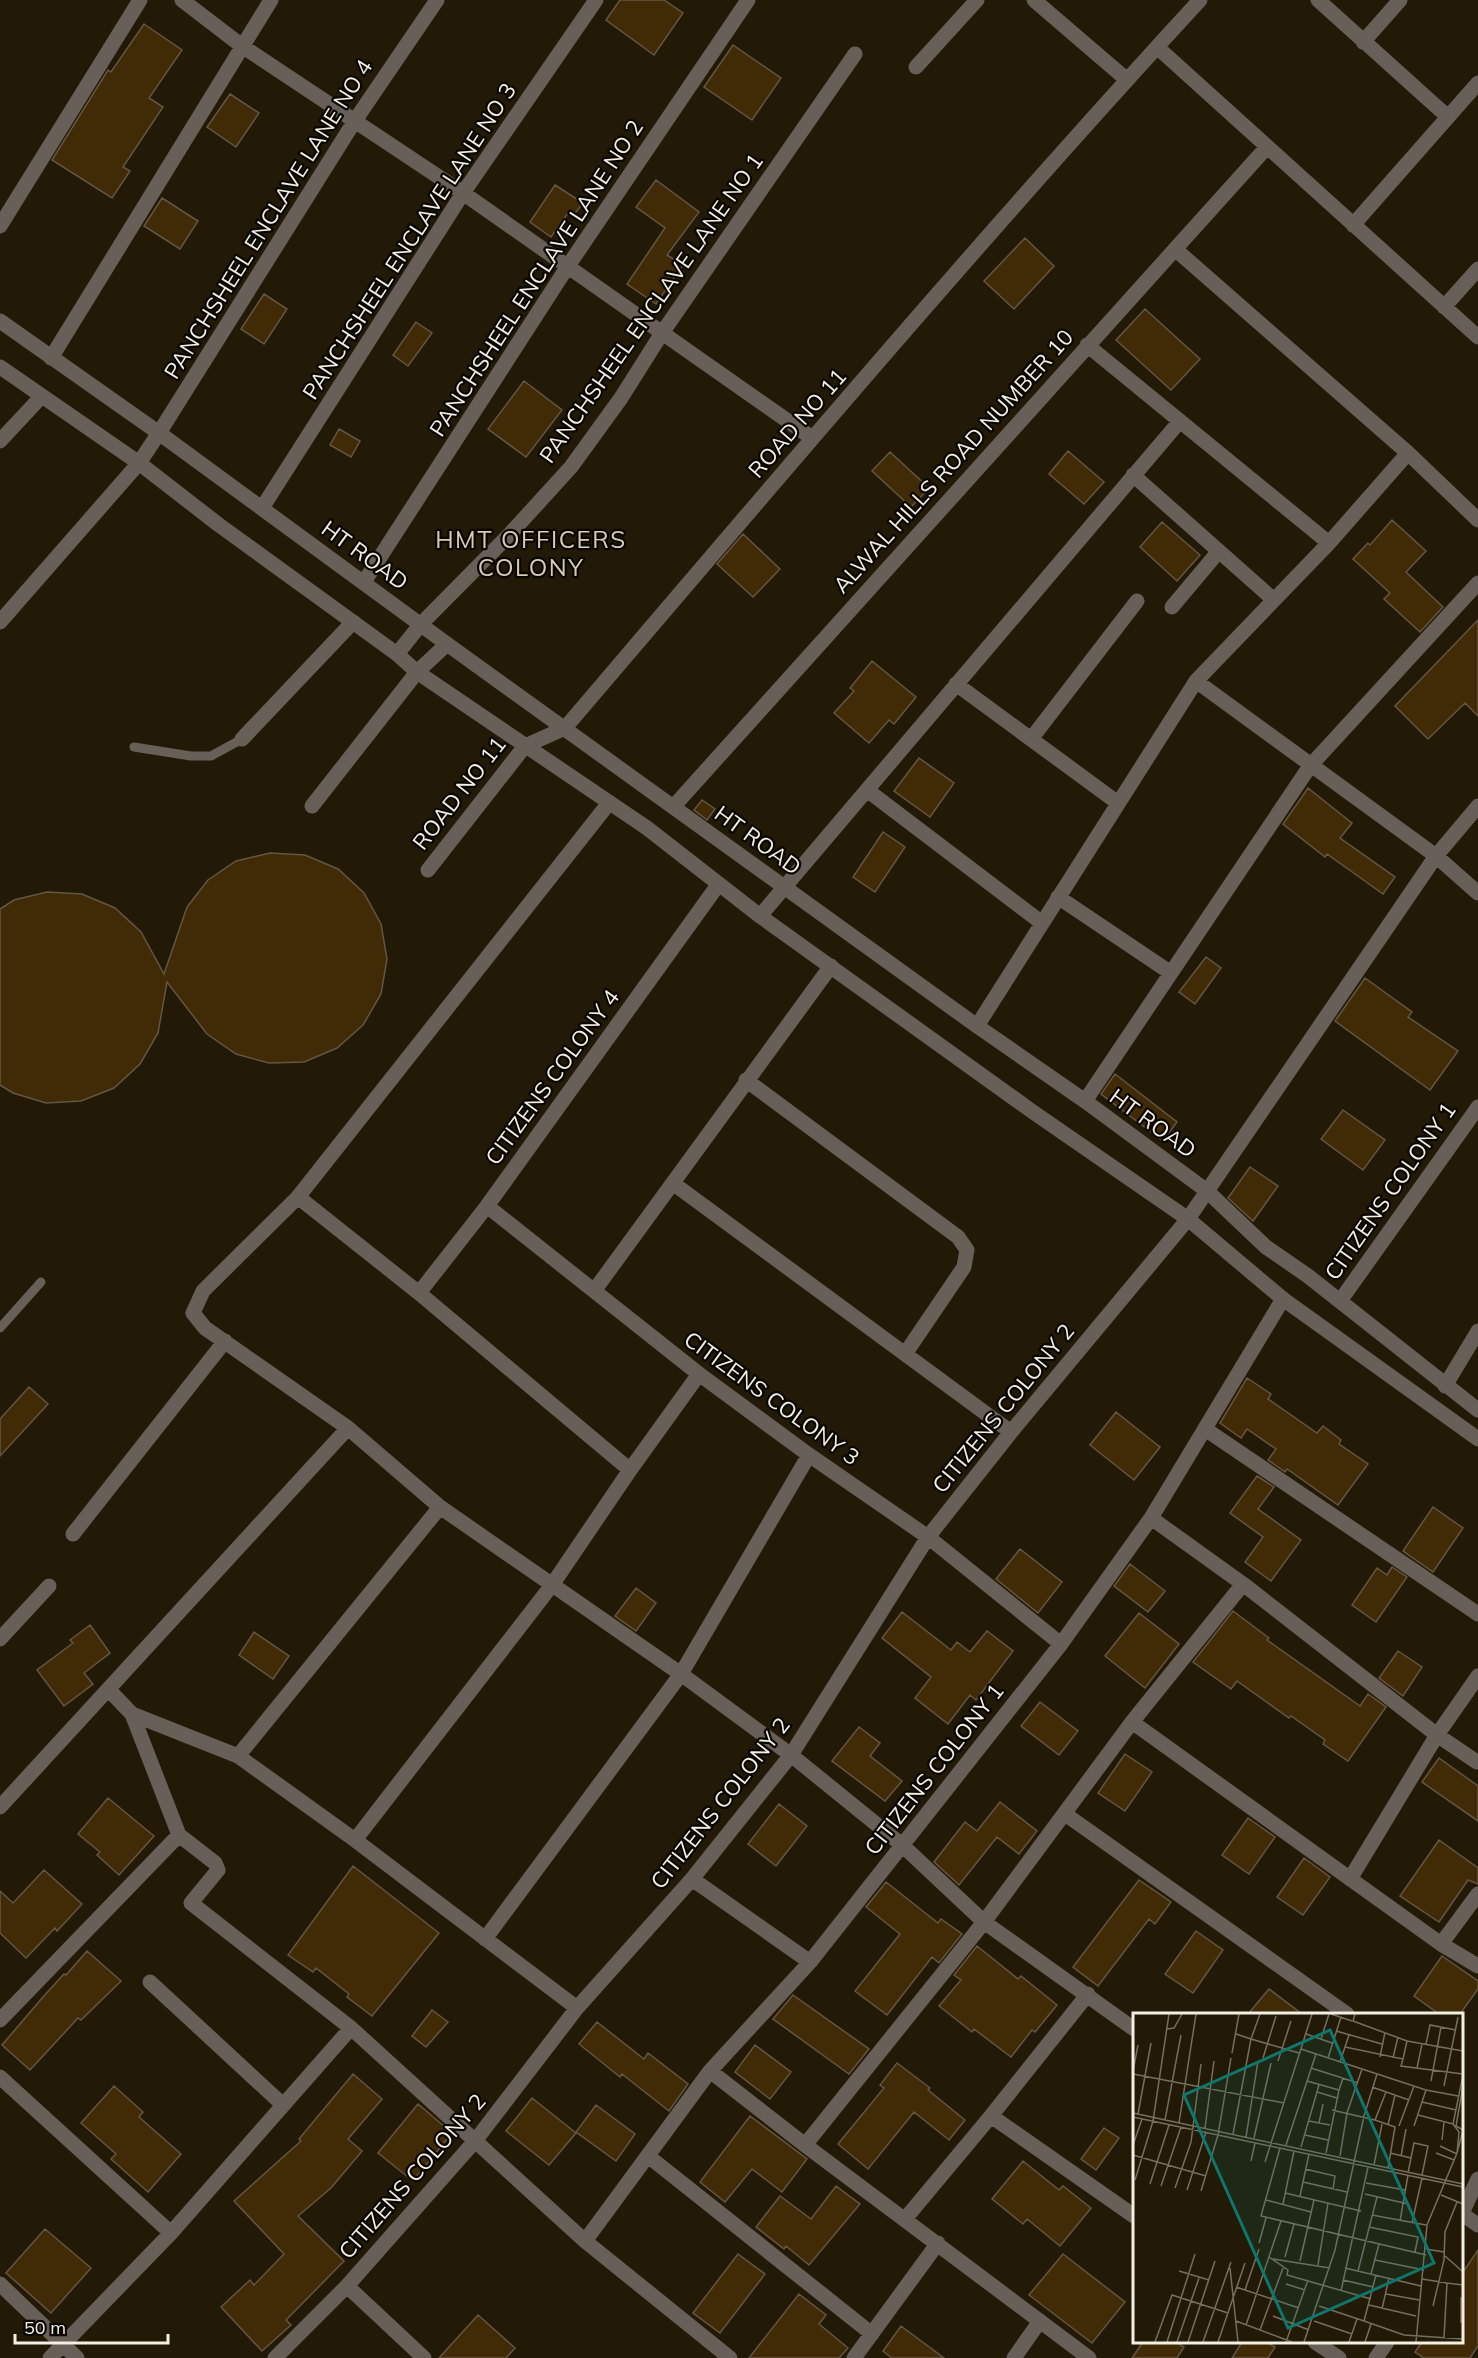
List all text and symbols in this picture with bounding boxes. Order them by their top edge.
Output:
street label: PANCHSHEEL ENCLAVE LANE NO 4 [158,54,378,384]
street label: PANCHSHEEL ENCLAVE LANE NO 3 [296,78,522,404]
street label: PANCHSHEEL ENCLAVE LANE NO 2 [423,115,649,441]
street label: PANCHSHEEL ENCLAVE LANE NO 1 [533,148,769,468]
street label: ALWAL HILLS ROAD NUMBER 10 [827,323,1079,599]
street label: ROAD NO 11 [742,363,852,483]
street label: HT ROAD [316,514,414,596]
district label: HMT OFFICERS COLONY [435,524,627,582]
street label: ROAD NO 11 [406,731,512,855]
street label: HT ROAD [709,799,807,881]
street label: CITIZENS COLONY 4 [479,984,625,1170]
street label: HT ROAD [1104,1082,1202,1164]
street label: CITIZENS COLONY 1 [1318,1097,1462,1285]
street label: CITIZENS COLONY 2 [926,1318,1080,1498]
street label: CITIZENS COLONY 3 [679,1325,865,1471]
street label: CITIZENS COLONY 1 [858,1678,1010,1860]
street label: CITIZENS COLONY 2 [644,1712,796,1894]
inset map [1133,2013,1463,2343]
street label: CITIZENS COLONY 2 [333,2088,491,2264]
scale bar [15,2307,168,2345]
text: 50 m [24,2316,66,2339]

